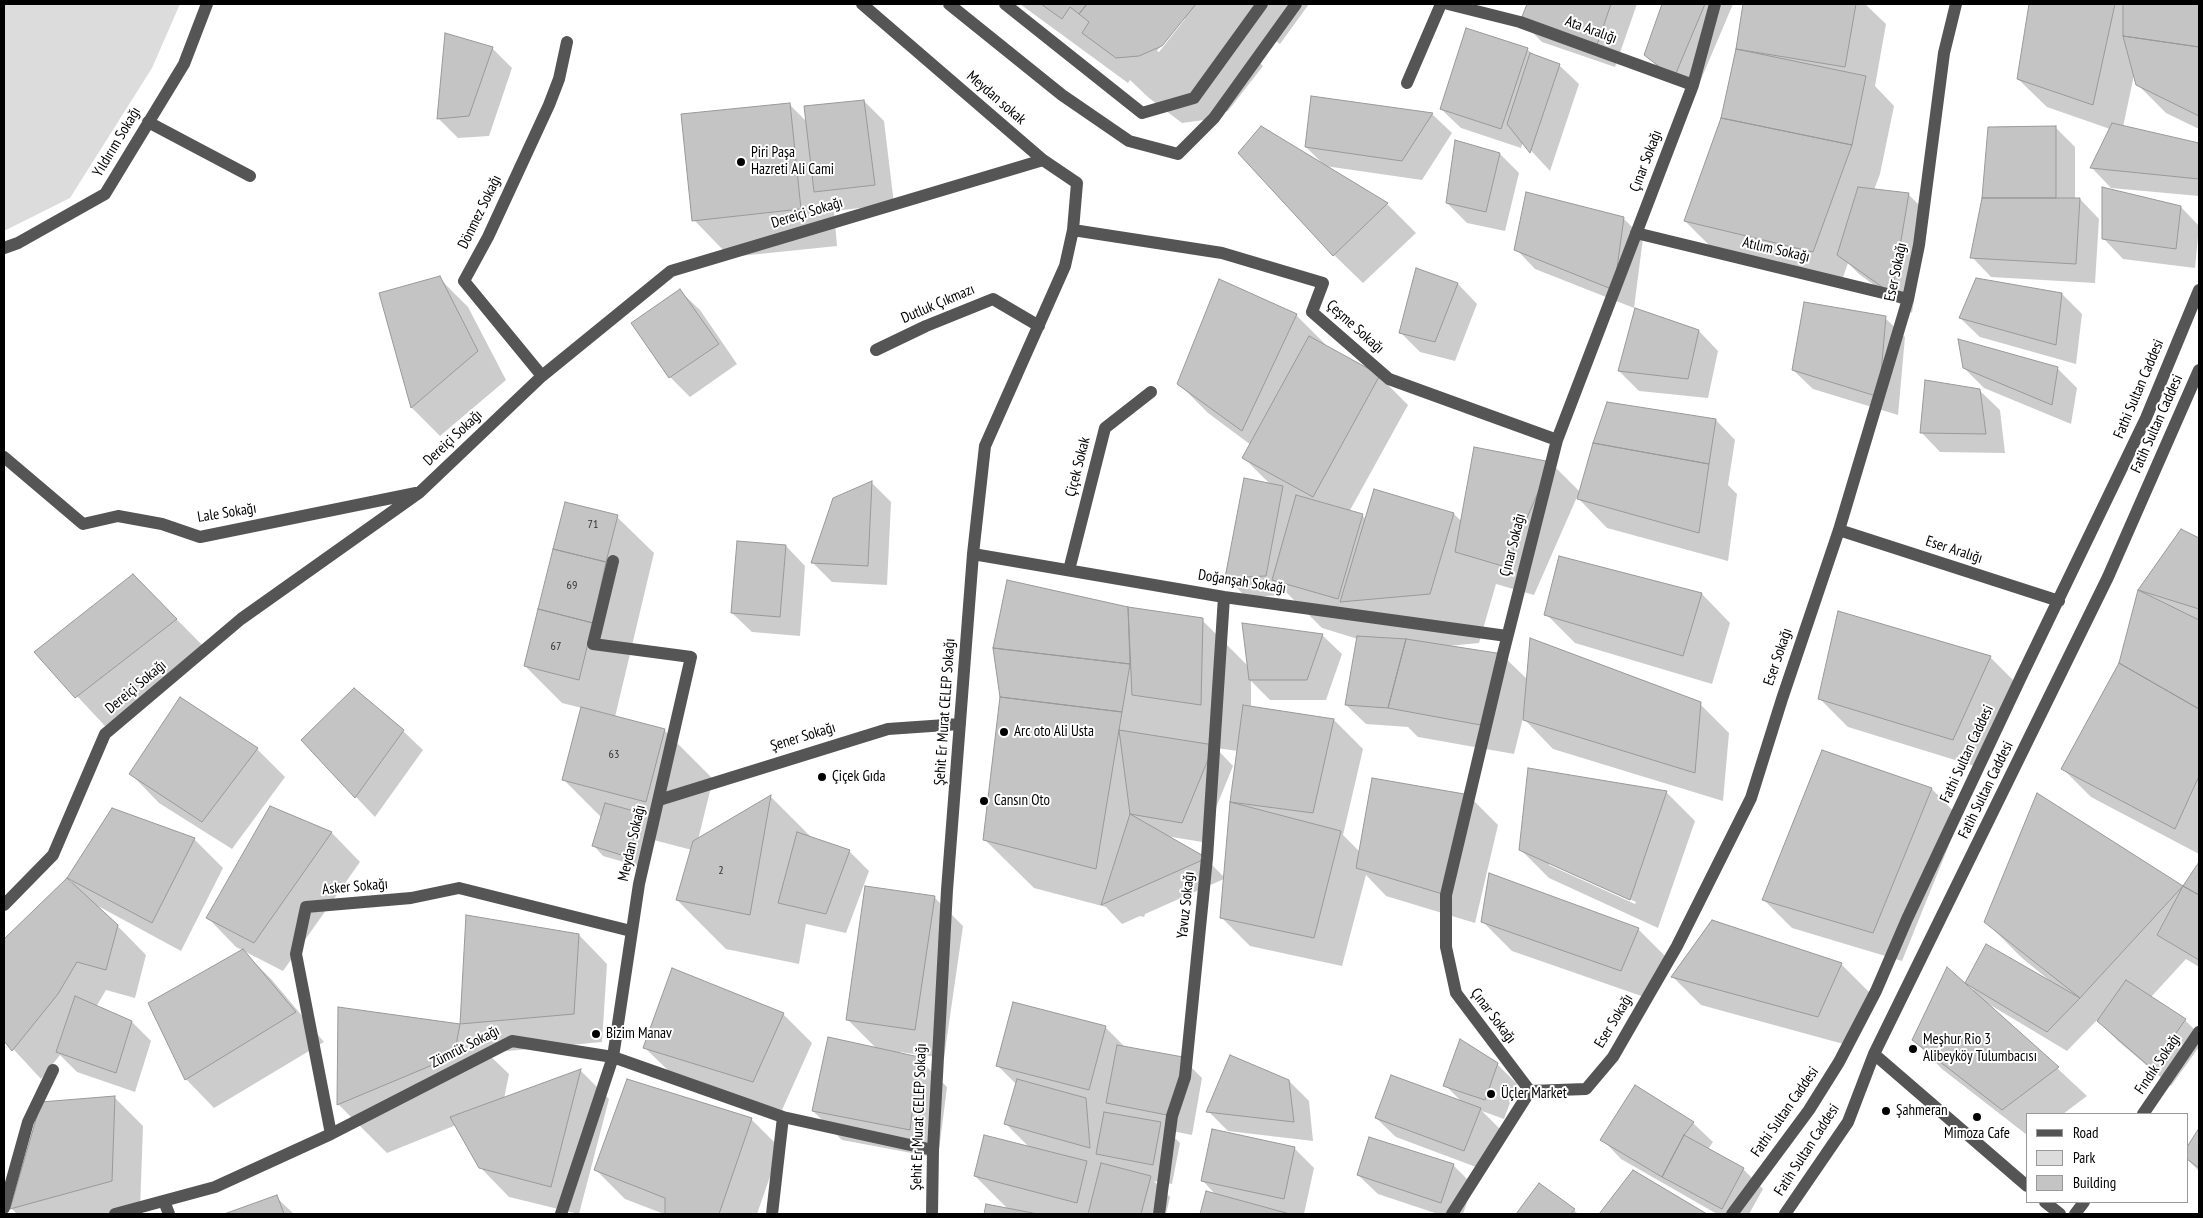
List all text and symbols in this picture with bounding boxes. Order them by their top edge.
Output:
street label: Ata Aralığı [1563,12,1619,48]
street label: Meydan sokak [963,67,1029,129]
street label: Yıldırım Sokağı [89,104,145,180]
street label: Çınar Sokağı [1626,128,1666,194]
place label: Piri Paşa Hazreti Ali Cami [751,144,834,179]
marker: Piri Paşa Hazreti Ali Cami [735,156,747,168]
street label: Dönmez Sokağı [454,172,506,252]
street label: Dereiçi Sokağı [769,194,845,232]
street label: Atılım Sokağı [1741,234,1811,266]
street label: Eser Sokağı [1881,241,1911,303]
street label: Dutluk Çıkmazı [899,281,977,327]
street label: Çeşme Sokağı [1322,296,1388,358]
street label: Fathi Sultan Caddesi [2110,337,2168,441]
street label: Fatih Sultan Caddesi [2127,372,2187,476]
street label: Dereiçi Sokağı [420,406,486,470]
street label: Çiçek Sokak [1062,435,1094,499]
street label: Lale Sokağı [196,499,258,527]
street label: Çınar Sokağı [1496,512,1530,578]
house number: 71 [588,518,598,532]
street label: Eser Aralığı [1923,532,1985,568]
street label: Doğanşah Sokağı [1197,566,1287,598]
house number: 69 [567,579,577,593]
street label: Eser Sokağı [1760,626,1796,688]
street label: Şehit Er Murat CELEP Sokağı [931,638,959,786]
house number: 67 [551,640,561,654]
street label: Dereiçi Sokağı [102,656,170,718]
street label: Fathi Sultan Caddesi [1936,702,1998,806]
street label: Şener Sokağı [768,719,838,755]
place label: Arc oto Ali Usta [1014,723,1094,741]
marker: Arc oto Ali Usta [998,726,1010,738]
street label: Fatih Sultan Caddesi [1955,738,2017,842]
house number: 63 [609,748,619,762]
place label: Çiçek Gıda [832,768,886,786]
marker: Çiçek Gıda [816,771,828,783]
place label: Cansın Oto [994,792,1050,810]
marker: Cansın Oto [978,795,990,807]
street label: Meydan Sokağı [614,803,650,883]
house number: 2 [718,864,724,878]
street label: Yavuz Sokağı [1174,871,1198,939]
street label: Asker Sokağı [321,875,389,899]
street label: Çınar Sokağı [1466,985,1520,1047]
street label: Eser Sokağı [1591,991,1637,1051]
street label: Zümrüt Sokağı [427,1022,503,1072]
place label: Bizim Manav [606,1025,672,1043]
marker: Bizim Manav [590,1028,602,1040]
street label: Fındık Sokağı [2131,1030,2185,1098]
place label: Meşhur Rio 3 Alibeyköy Tulumbacısı [1923,1031,2037,1066]
street label: Şehit Er Murat CELEP Sokağı [907,1043,931,1191]
marker: Meşhur Rio 3 Alibeyköy Tulumbacısı [1907,1043,1919,1055]
street label: Fathi Sultan Caddesi [1747,1063,1823,1161]
place label: Üçler Market [1501,1085,1567,1103]
marker: Üçler Market [1485,1088,1497,1100]
street label: Fatih Sultan Caddesi [1771,1101,1843,1199]
place label: Şahmeran [1896,1102,1948,1120]
marker: Şahmeran [1880,1105,1892,1117]
marker: Mimoza Cafe [1971,1111,1983,1123]
legend [2026,1113,2188,1203]
text: Road [2073,1123,2099,1142]
place label: Mimoza Cafe [1944,1125,2010,1143]
text: Park [2073,1148,2095,1167]
text: Building [2073,1173,2116,1192]

